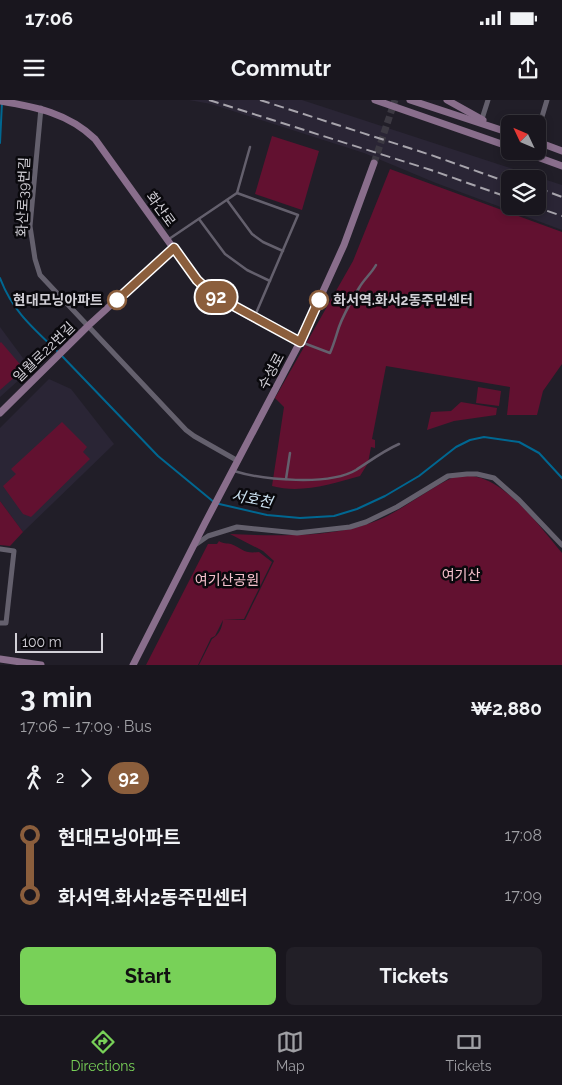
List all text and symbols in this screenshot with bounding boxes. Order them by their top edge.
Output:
text: 17:06 [25,7,73,29]
icon: menu [20,54,48,82]
icon: share [514,54,542,82]
text: Commutr [231,55,331,81]
north arrow [501,115,546,160]
map controls [501,115,546,215]
street label: 화산로39번길 [14,157,32,237]
button: layers [501,170,546,215]
street label: 화산로 [143,189,179,229]
line badge: 92 [194,281,238,313]
text: 92 [206,286,226,307]
marker: 현대모닝아파트 [107,290,127,310]
marker: 화서역.화서2동주민센터 [309,290,329,310]
place label: 현대모닝아파트 [13,292,103,308]
place label: 화서역.화서2동주민센터 [333,292,473,308]
street label: 일월로22번길 [10,319,78,385]
street label: 수성로 [255,350,287,392]
water label: 서호천 [230,486,276,512]
park label: 여기산 [442,567,480,583]
park label: 여기산공원 [195,572,259,588]
scale bar [15,630,102,653]
text: 100 m [22,634,62,650]
text: 3 min [20,681,92,714]
text: ₩2,880 [470,697,542,719]
text: 17:06 – 17:09 · Bus [20,717,152,736]
icon: walk [20,764,48,792]
icon: forward [72,764,100,792]
text: 92 [118,767,139,788]
text: 2 [56,768,64,787]
text: 현대모닝아파트 [58,826,180,848]
text: 17:08 [504,826,542,845]
text: 화서역.화서2동주민센터 [58,886,248,908]
text: 17:09 [505,886,542,905]
button: Start [20,947,276,1005]
button: Tickets [286,947,542,1005]
tab: Directions [70,1028,135,1074]
tab: Map [276,1028,305,1074]
tab: Tickets [446,1028,492,1074]

